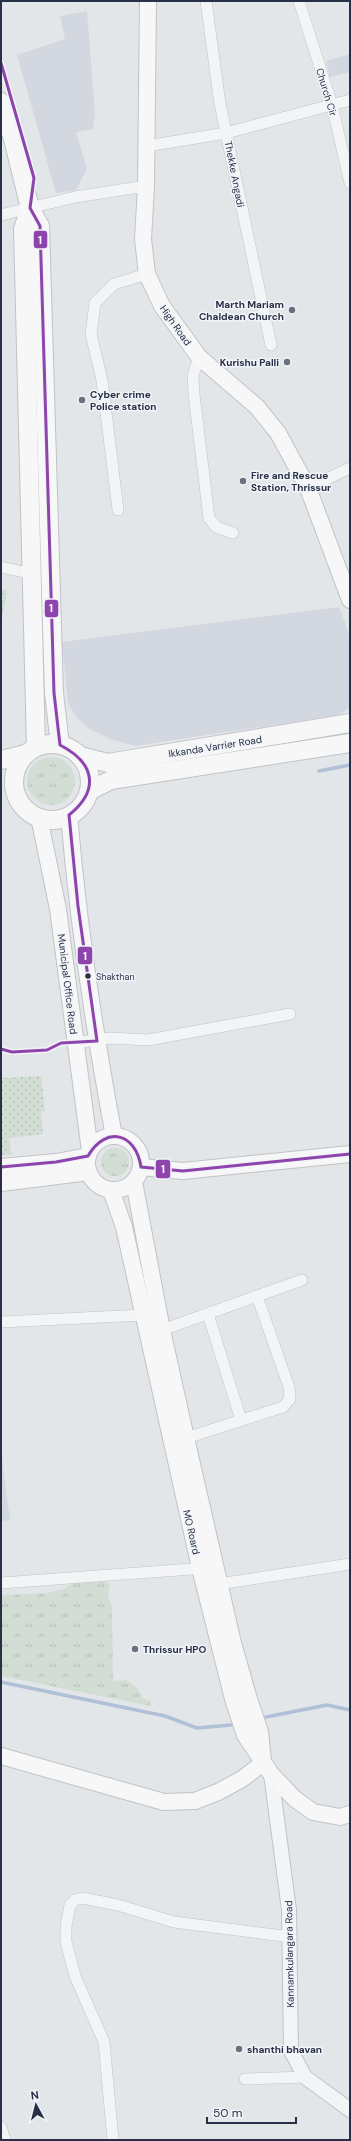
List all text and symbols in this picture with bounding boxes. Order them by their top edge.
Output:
street label: Church Cir [313,67,340,118]
street label: Thekke Angadi [222,140,247,208]
line badge: 1 [33,230,48,249]
text: 1 [38,233,42,247]
place label: Marth Mariam Chaldean Church [199,298,284,323]
street label: High Road [157,303,194,348]
marker: Marth Mariam Chaldean Church [287,305,297,315]
place label: Kurishu Palli [220,356,279,369]
marker: Kurishu Palli [282,357,292,367]
place label: Cyber crime Police station [90,388,156,413]
marker: Cyber crime Police station [77,395,87,405]
place label: Fire and Rescue Station, Thrissur [251,469,331,494]
marker: Fire and Rescue Station, Thrissur [238,476,248,486]
line badge: 1 [44,599,59,618]
text: 1 [49,601,53,615]
street label: Ikkanda Varrier Road [167,733,263,760]
street label: Municipal Office Road [55,933,80,1035]
line badge: 1 [77,946,93,965]
text: 1 [83,949,87,963]
marker: Shakthan [83,971,93,981]
place label: Shakthan [96,971,135,983]
line badge: 1 [155,1159,171,1179]
text: 1 [161,1162,165,1176]
street label: MO Roard [180,1508,203,1556]
place label: Thrissur HPO [143,1643,206,1656]
marker: Thrissur HPO [130,1644,140,1654]
street label: Kannamkulangara Road [282,1900,297,2008]
place label: shanthi bhavan [247,2043,322,2056]
marker: shanthi bhavan [234,2044,244,2054]
north arrow [16,2085,56,2125]
text: N [30,2088,40,2103]
scale bar [207,2099,296,2125]
text: 50 m [213,2105,242,2121]

